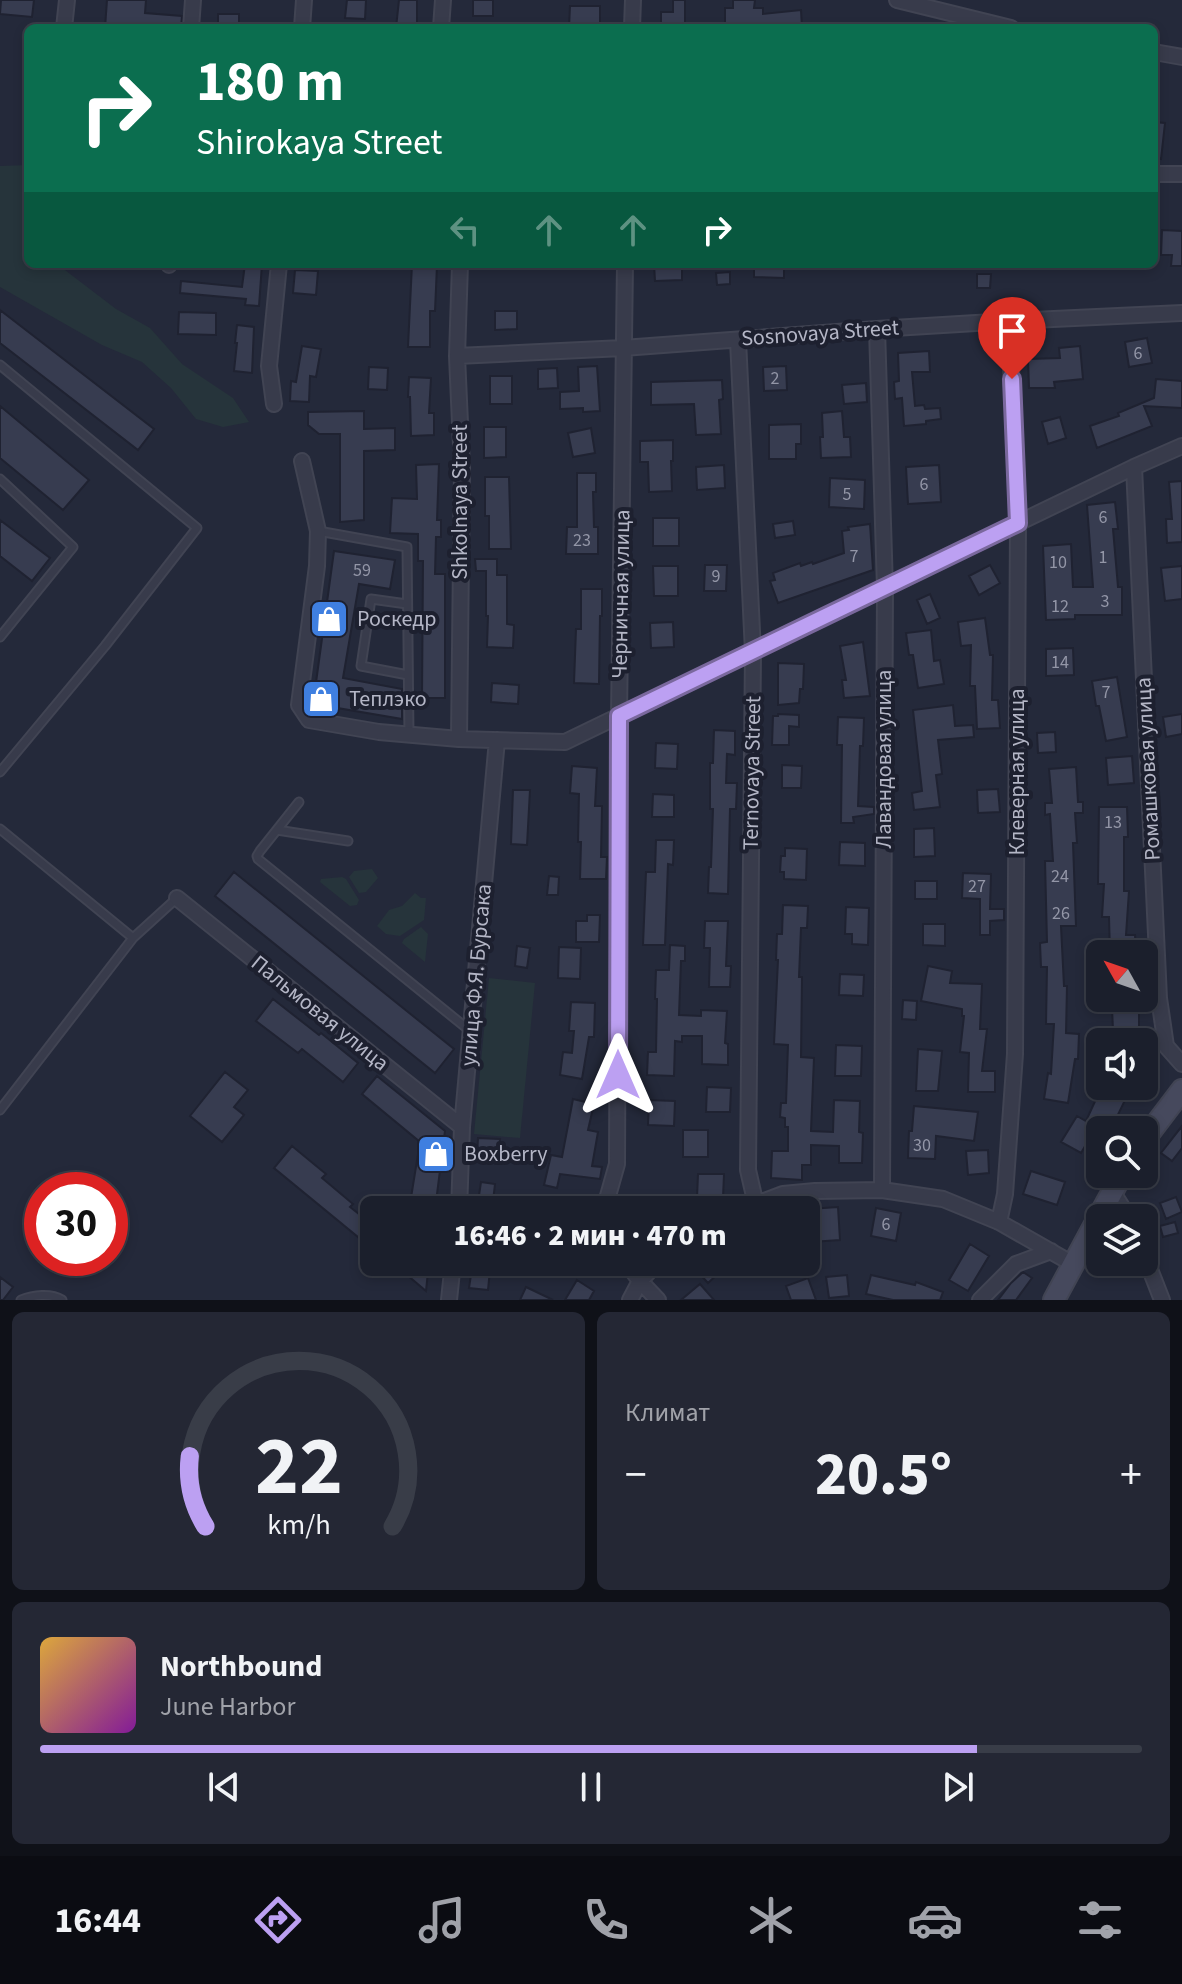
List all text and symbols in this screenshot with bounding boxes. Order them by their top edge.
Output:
text: 180 m [196,43,344,122]
icon: right [64,56,168,160]
text: Shirokaya Street [196,117,443,168]
icon: left [443,208,487,252]
icon: ahead [527,208,571,252]
icon: ahead [611,208,655,252]
icon: right [695,208,739,252]
pin [978,297,1046,379]
icon: arrive [990,309,1034,353]
street label: Sosnovaya Street [740,311,901,354]
house number: 6 [1134,341,1143,366]
house number: 2 [771,366,780,391]
street label: Shkolnaya Street [444,424,476,580]
house number: 6 [920,472,929,497]
house number: 5 [843,482,852,507]
house number: 6 [1099,505,1108,530]
street label: Черничная улица [604,509,638,679]
house number: 23 [573,528,591,553]
house number: 7 [850,544,859,569]
house number: 1 [1099,545,1107,570]
house number: 10 [1049,550,1067,575]
house number: 59 [353,558,371,583]
house number: 9 [712,564,721,589]
house number: 3 [1101,589,1110,614]
house number: 12 [1051,594,1069,619]
shop icon: Роскедр [308,598,350,640]
place label: Роскедр [357,603,436,635]
house number: 14 [1051,650,1069,675]
street label: Лавандовая улица [868,670,900,848]
street label: Ромашковая улица [1127,677,1169,861]
shop icon: Теплэко [300,678,342,720]
house number: 7 [1102,680,1111,705]
place label: Теплэко [349,683,427,715]
street label: Клеверная улица [1001,689,1033,855]
street label: Ternovaya Street [735,695,769,850]
house number: 13 [1104,810,1122,835]
house number: 24 [1051,864,1069,889]
house number: 27 [968,874,986,899]
street label: улица Ф.Я. Бурсака [452,883,500,1067]
house number: 26 [1052,901,1070,926]
north arrow [1086,940,1158,1012]
map controls [1086,940,1158,1276]
street label: Пальмовая улица [244,947,396,1079]
button: sound [1086,1028,1158,1100]
position arrow [576,1033,660,1117]
button: search [1086,1116,1158,1188]
shop icon: Boxberry [415,1133,457,1175]
house number: 30 [913,1133,931,1158]
place label: Boxberry [464,1138,548,1170]
speed limit sign: 30 [24,1172,128,1276]
button: layers [1086,1204,1158,1276]
house number: 6 [882,1212,891,1237]
text: 16:46 · 2 мин · 470 m [453,1214,727,1257]
text: Климат [625,1394,710,1431]
text: 22 [255,1408,342,1526]
text: 20.5° [815,1433,952,1518]
text: − [625,1444,647,1507]
text: + [1120,1444,1142,1507]
text: km/h [267,1505,330,1545]
text: Northbound [160,1645,322,1688]
text: June Harbor [160,1688,296,1725]
icon: previous [202,1765,246,1809]
icon: pause [569,1765,613,1809]
icon: next [936,1765,980,1809]
icon: directions [250,1892,306,1948]
icon: music [414,1892,470,1948]
icon: phone [578,1892,634,1948]
icon: climate [743,1892,799,1948]
icon: car [907,1892,963,1948]
icon: filters [1072,1892,1128,1948]
text: 16:44 [54,1895,141,1946]

